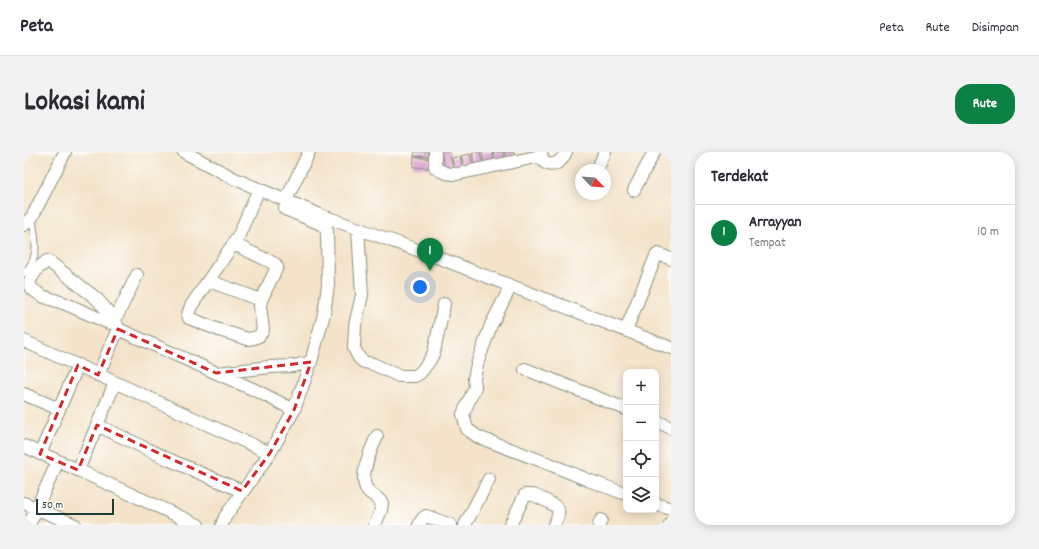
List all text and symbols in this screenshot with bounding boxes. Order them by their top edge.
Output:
text: Peta [20,14,53,41]
text: Peta [879,18,903,38]
text: Rute [925,18,950,38]
text: Disimpan [972,18,1019,38]
text: Lokasi kami [24,84,145,124]
button: Rute [955,84,1015,124]
north arrow [575,164,611,200]
text: Terdekat [711,166,768,190]
text: Arrayyan [749,212,801,234]
text: 1 [723,223,725,242]
text: 10 m [977,223,999,242]
text: Tempat [749,234,786,253]
pin: 1 [417,238,443,271]
your location [410,277,430,297]
map controls [623,369,659,513]
button: + [623,369,659,405]
button: − [623,405,659,441]
button: locate [623,441,659,477]
button: layers [623,477,659,513]
scale bar [36,497,114,516]
text: 50 m [42,498,63,514]

